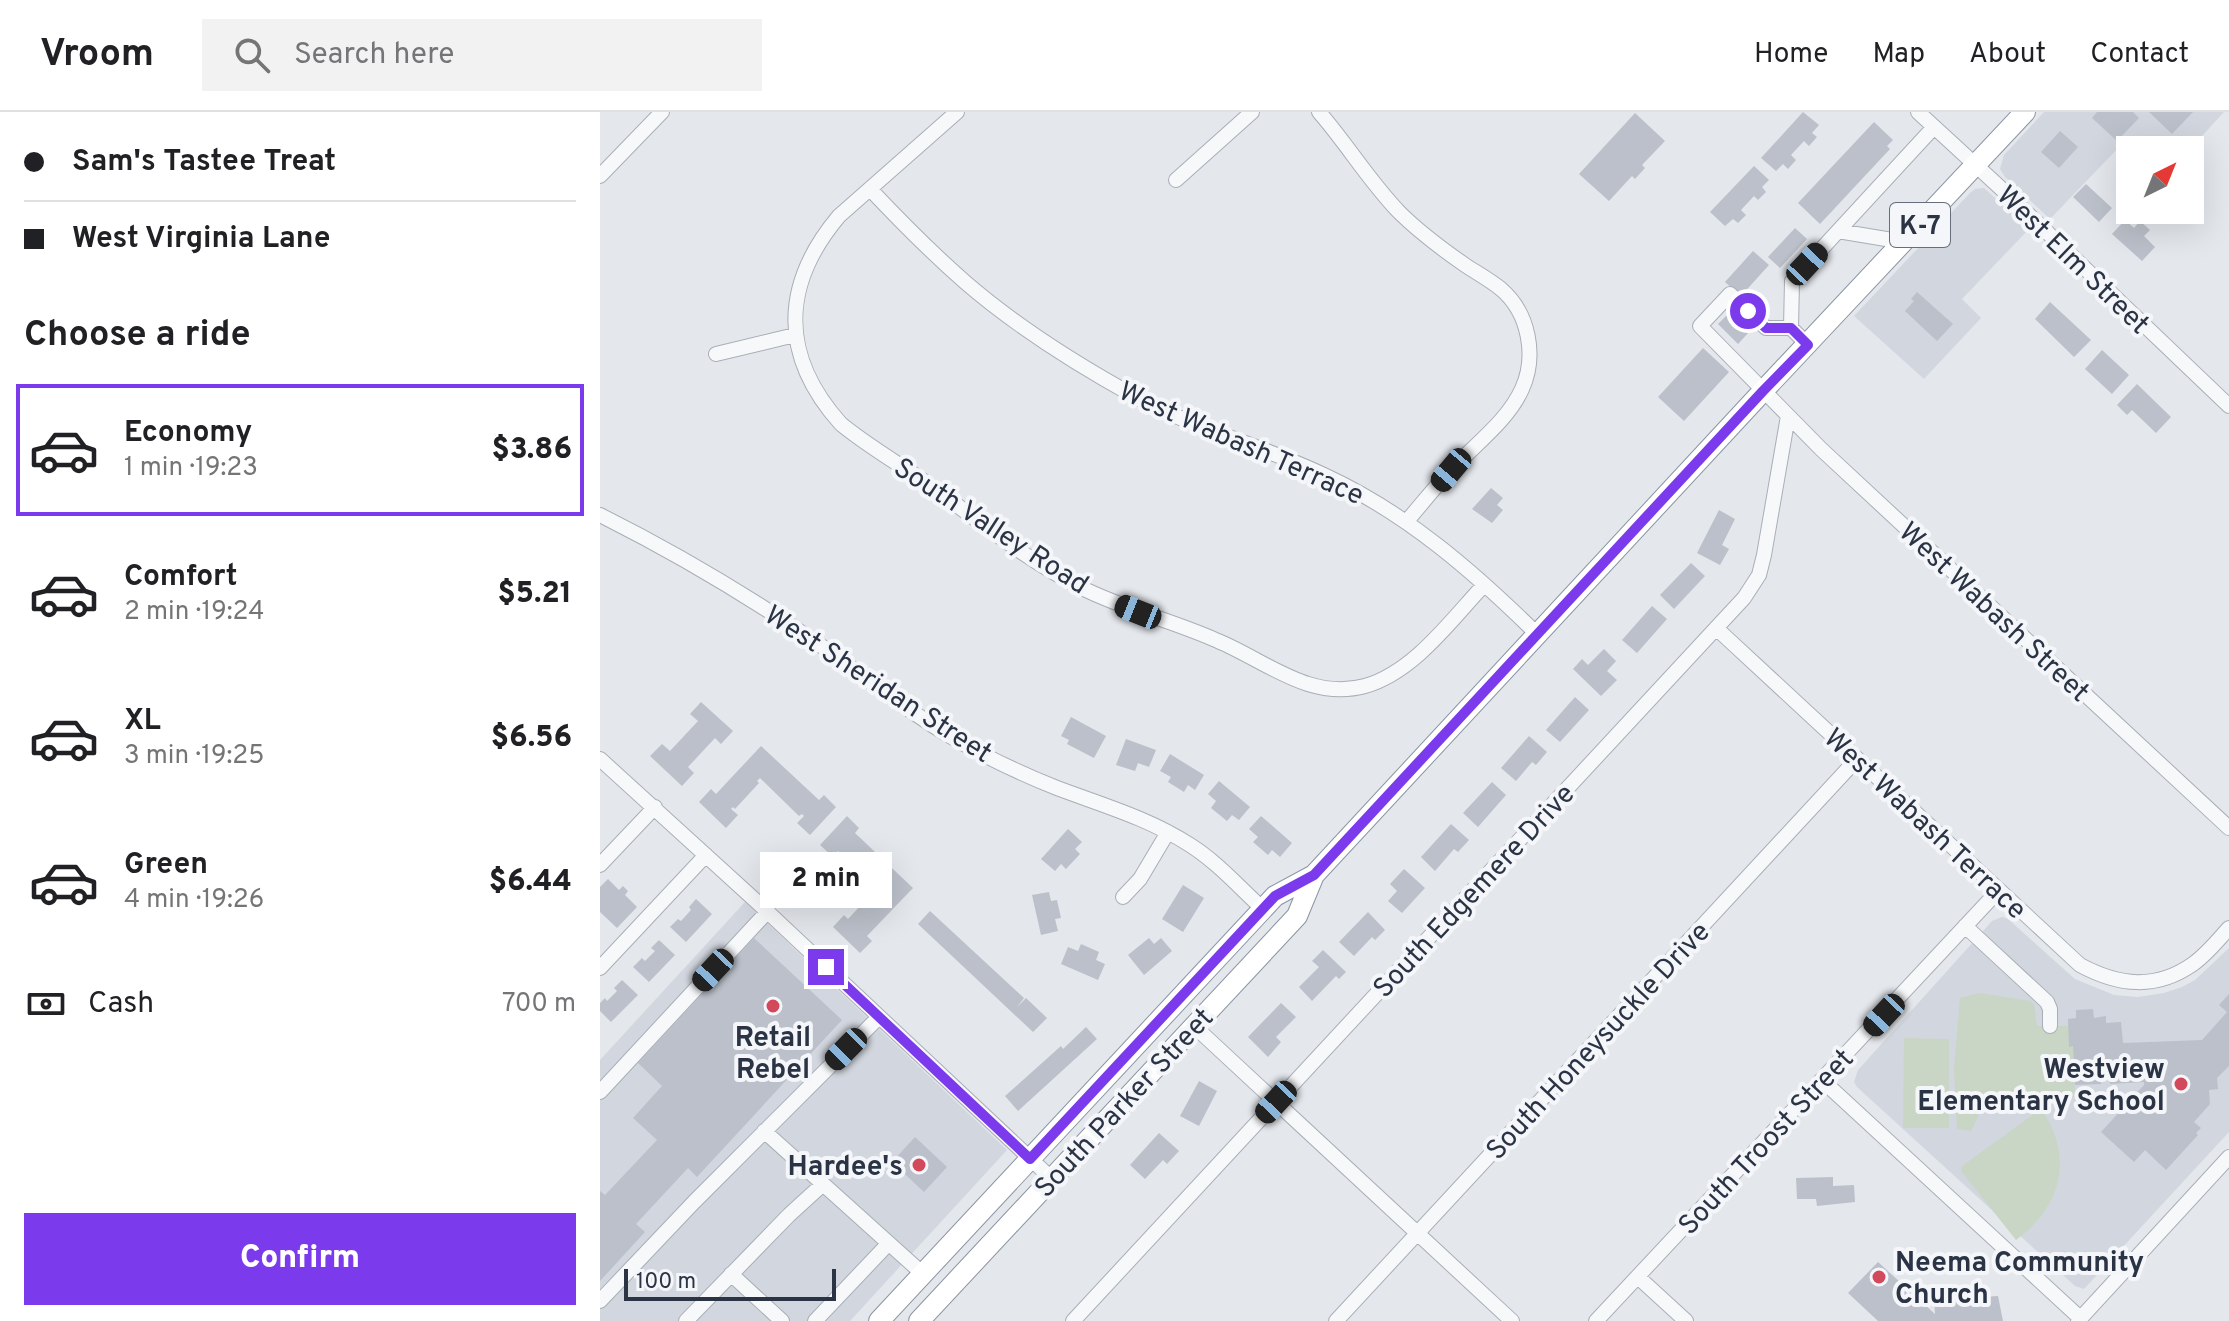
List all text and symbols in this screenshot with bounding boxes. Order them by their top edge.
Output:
search box [202,19,762,91]
text: Vroom [40,31,154,80]
icon: search [230,33,274,77]
text: Search here [294,37,454,74]
text: Home [1754,37,1828,73]
text: Map [1872,37,1925,73]
text: About [1969,37,2046,73]
text: Contact [2090,37,2189,73]
north arrow [2116,136,2204,224]
map controls [2116,136,2204,224]
text: Sam's Tastee Treat [72,144,336,181]
street label: West Elm Street [1988,179,2156,343]
road number: K-7 [1890,203,1950,247]
text: West Virginia Lane [72,221,330,258]
car [1782,238,1832,290]
route start [1730,293,1766,329]
text: Choose a ride [24,313,250,359]
street label: West Wabash Terrace [1113,374,1369,515]
icon: car [28,414,100,486]
text: Economy [124,415,252,452]
text: $3.86 [492,432,572,469]
car [1426,444,1476,496]
street label: South Valley Road [886,451,1095,604]
text: 1 min · 19:23 [124,452,258,485]
street label: West Wabash Street [1890,515,2096,711]
icon: car [28,558,100,630]
text: Comfort [124,559,237,596]
text: $5.21 [497,576,572,613]
car [1111,592,1165,632]
text: 2 min · 19:24 [124,596,264,629]
street label: West Sheridan Street [757,598,998,773]
icon: car [28,702,100,774]
text: XL [124,703,161,740]
text: $6.56 [491,720,572,757]
street label: West Wabash Terrace [1815,722,2033,929]
text: 3 min · 19:25 [124,740,264,773]
street label: South Edgemere Drive [1366,777,1584,1007]
icon: car [28,846,100,918]
text: Green [124,847,208,884]
callout: 2 min [760,851,892,907]
text: 2 min [792,863,860,896]
text: $6.44 [489,864,572,901]
text: 4 min · 19:26 [124,884,264,917]
street label: South Honeysuckle Drive [1479,915,1719,1169]
car [688,944,738,996]
route end [808,949,844,985]
icon: cash [24,982,68,1026]
text: Cash [88,986,154,1023]
text: 700 m [502,988,576,1021]
car [1859,989,1909,1041]
marker: Retail Rebel [764,997,782,1015]
street label: South Parker Street [1028,1001,1223,1207]
place label: Retail Rebel [735,1021,811,1089]
car [821,1024,871,1074]
street label: South Troost Street [1672,1042,1863,1244]
place label: Westview Elementary School [1917,1053,2165,1121]
marker: Westview Elementary School [2172,1075,2190,1093]
car [1251,1076,1301,1128]
place label: Hardee's [788,1150,903,1186]
marker: Hardee's [910,1156,928,1174]
button: Confirm [24,1213,576,1305]
place label: Neema Community Church [1895,1246,2144,1314]
scale bar [624,1265,836,1301]
marker: Neema Community Church [1870,1268,1888,1286]
text: 100 m [636,1269,696,1296]

